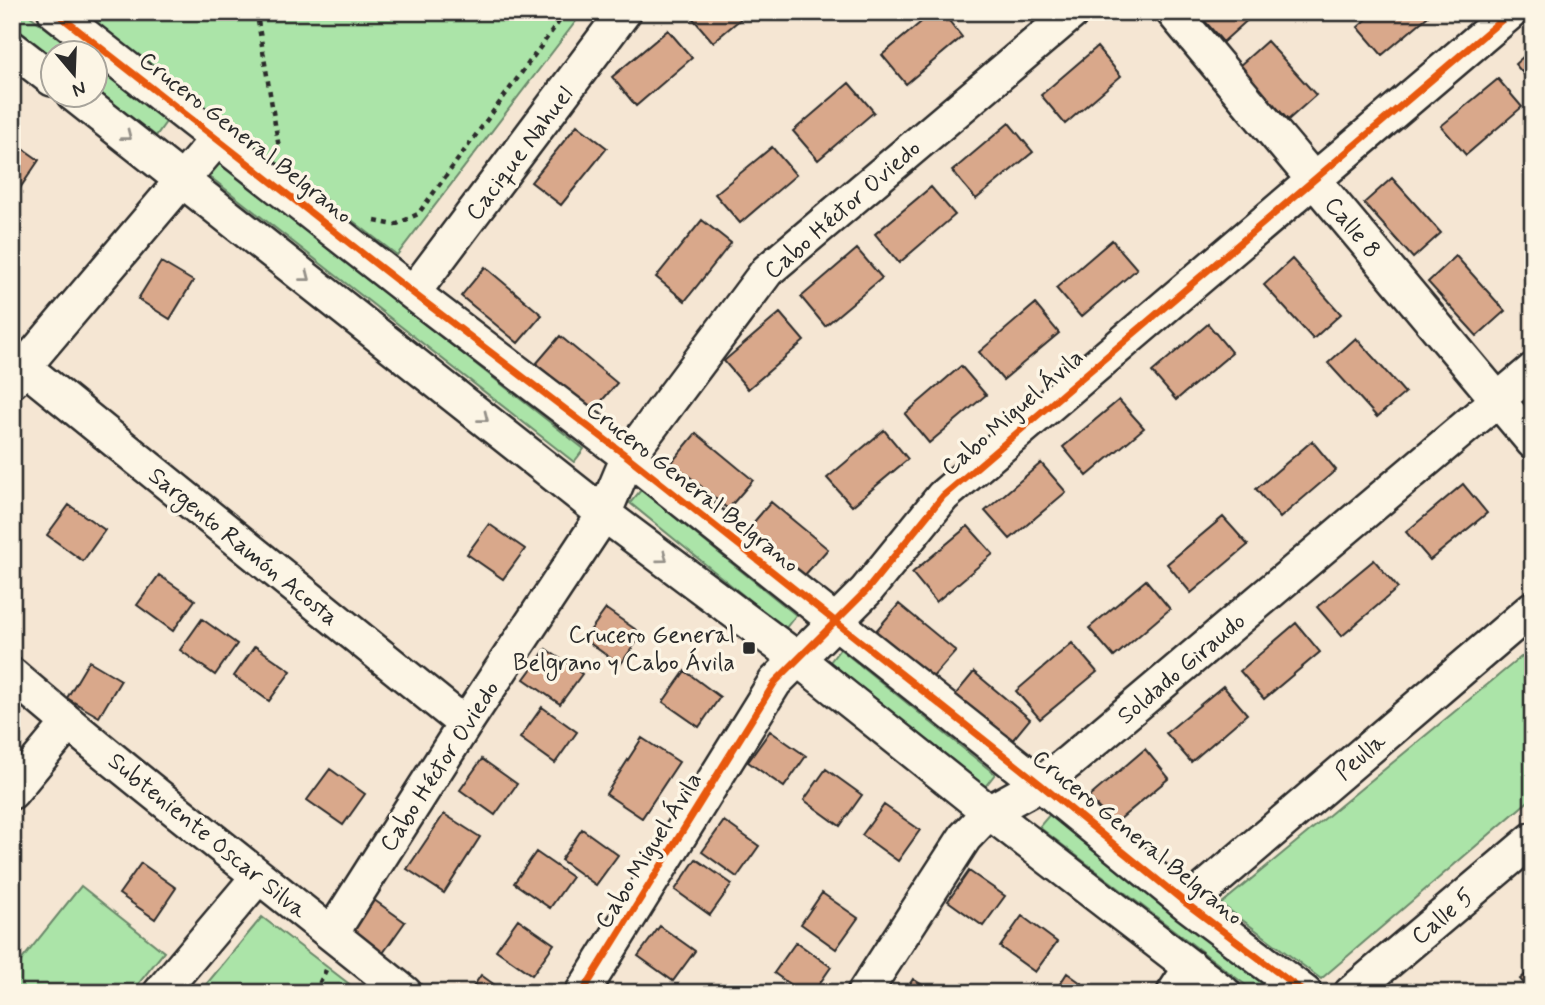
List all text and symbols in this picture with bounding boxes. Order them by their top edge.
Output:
north arrow [38,38,108,108]
street label: Crucero General Belgrano [132,45,358,231]
text: N [69,75,89,103]
street label: Cacique Nahuel [460,80,581,227]
one-way arrow [119,128,132,141]
street label: Cabo Héctor Oviedo [758,134,928,287]
street label: Calle 8 [1317,191,1387,265]
one-way arrow [297,269,310,281]
street label: Cabo Miguel Ávila [935,342,1091,484]
street label: Crucero General Belgrano [579,394,805,580]
one-way arrow [476,410,488,423]
street label: Sargento Ramón Acosta [140,461,345,635]
one-way arrow [656,550,668,562]
street label: Soldado Giraudo [1111,606,1253,732]
place label: Crucero General Belgrano y Cabo Ávila [513,620,735,681]
marker: Crucero General Belgrano y Cabo Ávila [741,640,757,656]
street label: Cabo Héctor Oviedo [373,675,507,858]
street label: Peulla [1329,726,1393,788]
street label: Crucero General Belgrano [1025,743,1249,933]
street label: Subteniente Oscar Silva [101,746,314,927]
street label: Cabo Miguel Ávila [588,766,710,935]
street label: Calle 5 [1405,882,1481,952]

